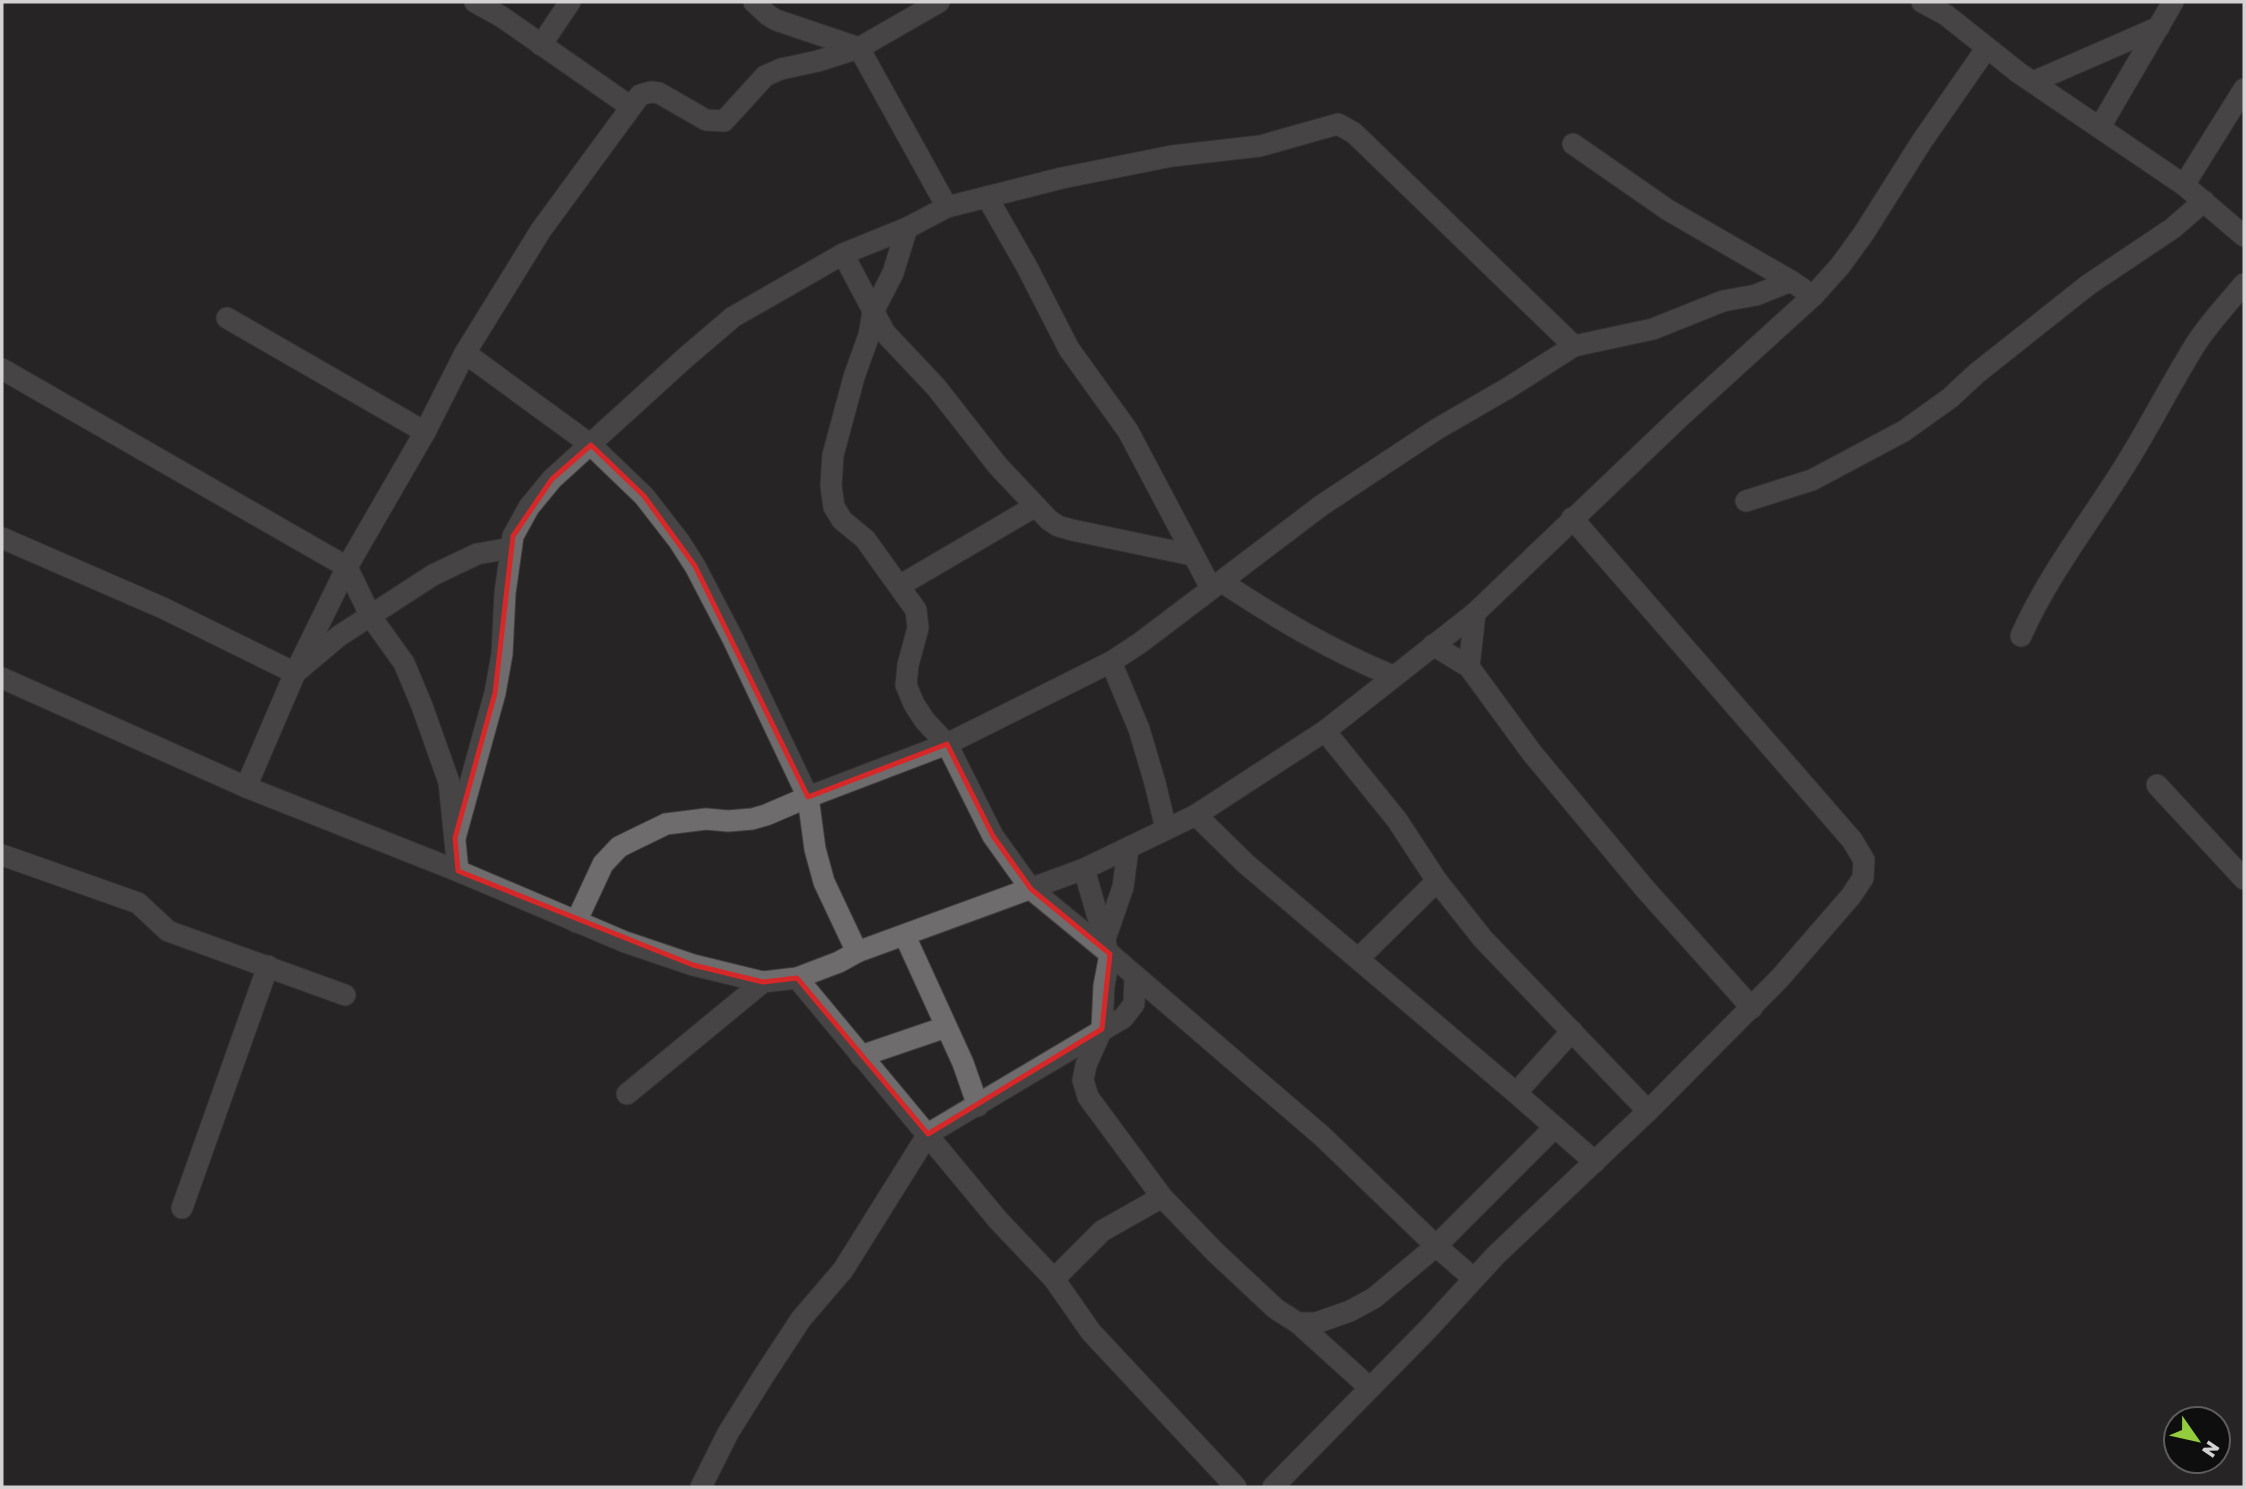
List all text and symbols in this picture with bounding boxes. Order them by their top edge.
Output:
north arrow [2162,1405,2232,1475]
text: N [2198,1437,2225,1462]

